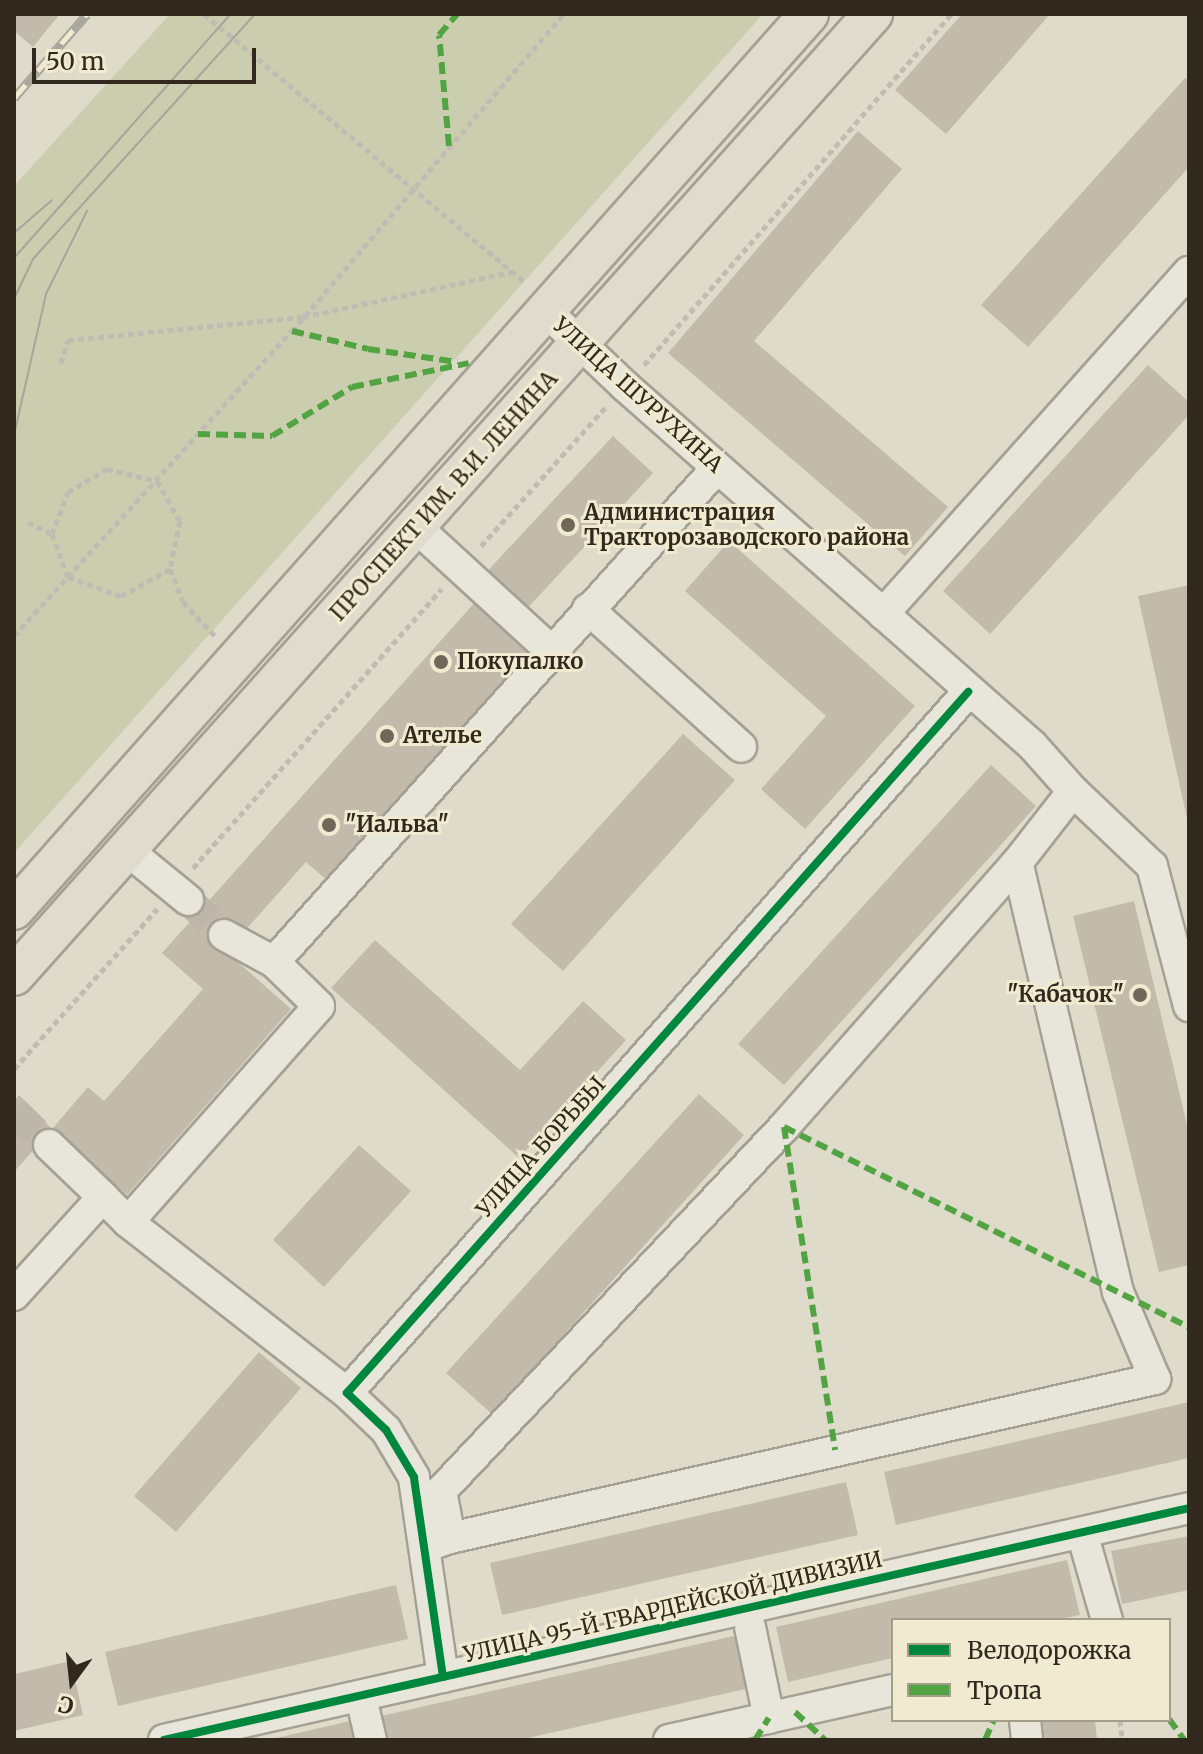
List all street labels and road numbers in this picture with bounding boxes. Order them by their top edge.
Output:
street label: УЛИЦА ШУРУХИНА [548,312,728,478]
street label: ПРОСПЕКТ ИМ. В.И. ЛЕНИНА [325,366,563,626]
street label: УЛИЦА БОРЬБЫ [471,1071,611,1223]
street label: УЛИЦА 95-Й ГВАРДЕЙСКОЙ ДИВИЗИИ [461,1546,885,1668]

